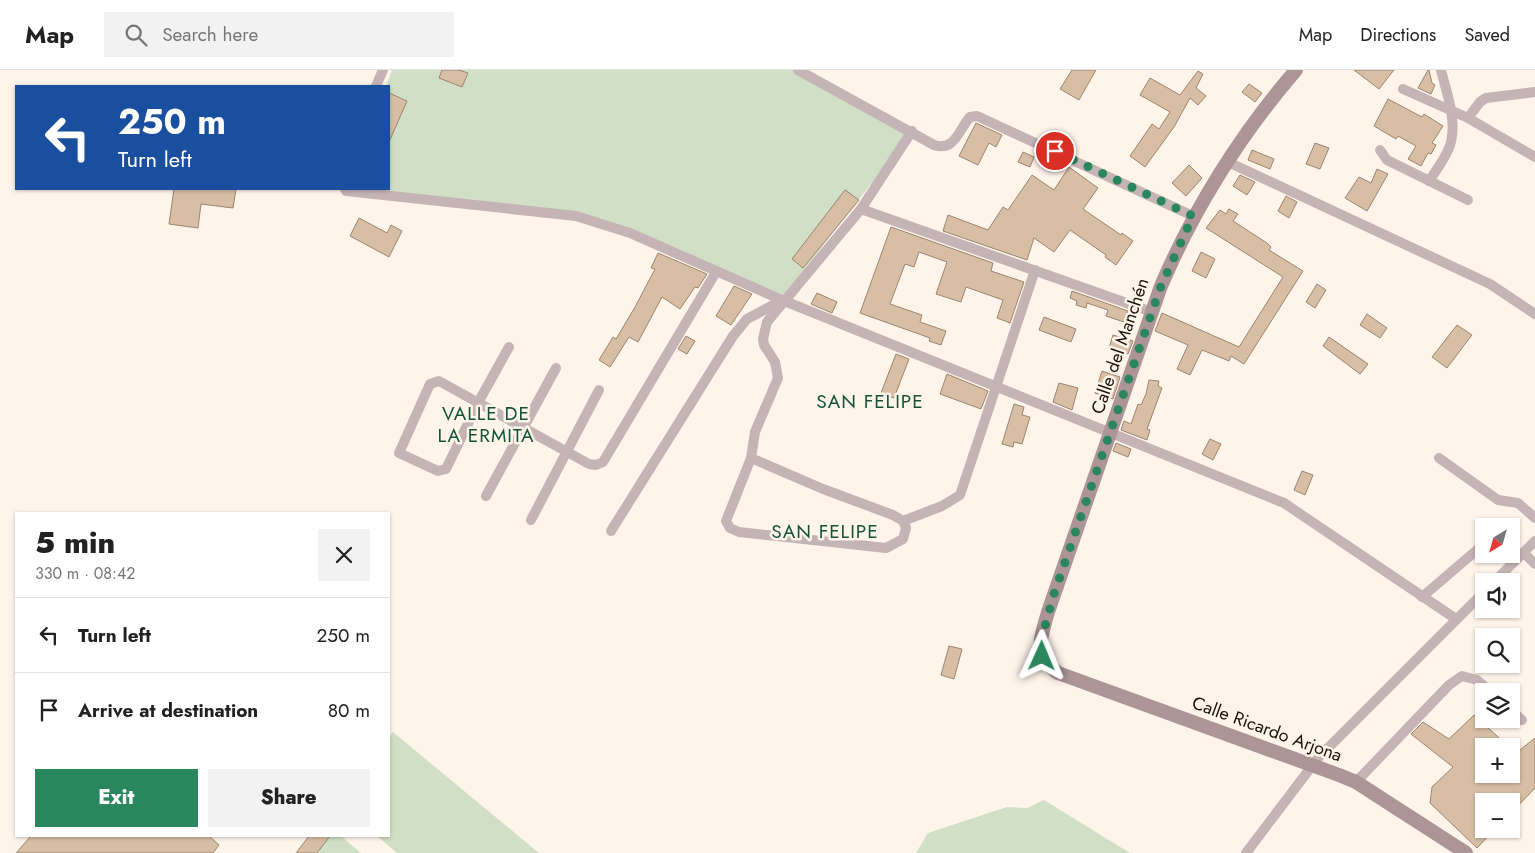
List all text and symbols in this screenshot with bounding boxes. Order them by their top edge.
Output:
search box [104,12,454,57]
text: Map [25,17,74,52]
icon: search [122,21,150,49]
text: Search here [162,21,258,48]
text: Map [1299,22,1332,48]
text: Directions [1360,22,1436,48]
text: Saved [1464,22,1510,48]
text: 250 m [118,97,226,147]
icon: left [35,105,100,170]
pin [1034,130,1076,172]
icon: arrive [1041,137,1069,165]
text: Turn left [118,143,192,175]
street label: Calle del Manchén [1085,274,1155,418]
district label: SAN FELIPE [816,388,924,415]
district label: VALLE DE LA ERMITA [438,400,534,449]
district label: SAN FELIPE [771,518,879,545]
north arrow [1475,518,1520,562]
map controls [1475,518,1520,838]
text: 5 min [35,521,115,564]
button: close [318,529,370,581]
text: 330 m · 08:42 [35,562,135,585]
button: sound [1475,573,1520,618]
icon: left [35,621,63,649]
text: Turn left [78,622,151,649]
text: 250 m [317,622,370,649]
button: search [1475,628,1520,673]
position arrow [1015,629,1067,681]
button: layers [1475,683,1520,728]
street label: Calle Ricardo Arjona [1188,690,1346,768]
icon: arrive [35,696,63,724]
text: Arrive at destination [78,697,258,724]
text: 80 m [328,697,370,724]
button: + [1475,738,1520,783]
button: Exit [35,769,198,827]
button: Share [208,769,370,827]
button: − [1475,793,1520,838]

